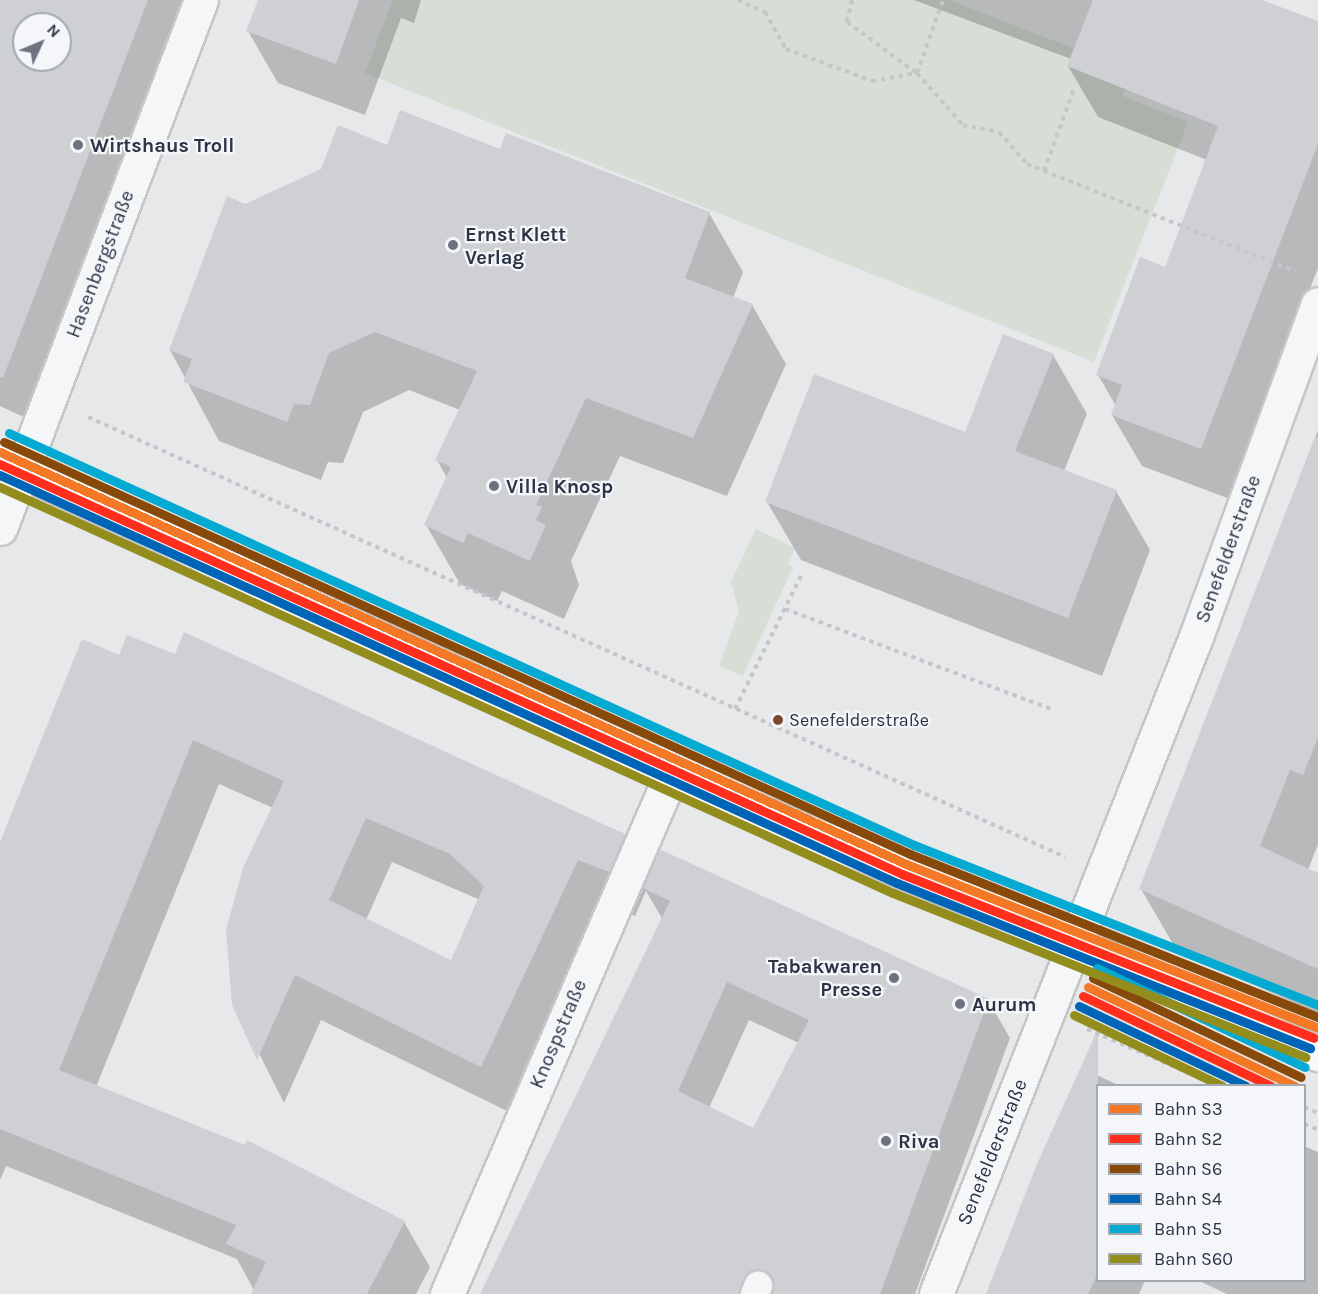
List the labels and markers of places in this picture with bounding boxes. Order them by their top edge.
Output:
place label: Wirtshaus Troll [90,133,234,157]
marker: Wirtshaus Troll [71,138,85,152]
place label: Ernst Klett Verlag [465,222,566,269]
marker: Ernst Klett Verlag [446,238,460,252]
place label: Villa Knosp [506,474,613,498]
marker: Villa Knosp [487,479,501,493]
place label: Senefelderstraße [789,709,929,731]
marker: Senefelderstraße [772,714,784,726]
place label: Tabakwaren Presse [768,954,882,1001]
marker: Tabakwaren Presse [887,971,901,985]
place label: Aurum [972,992,1036,1016]
marker: Aurum [953,997,967,1011]
place label: Riva [898,1129,940,1153]
marker: Riva [879,1134,893,1148]

